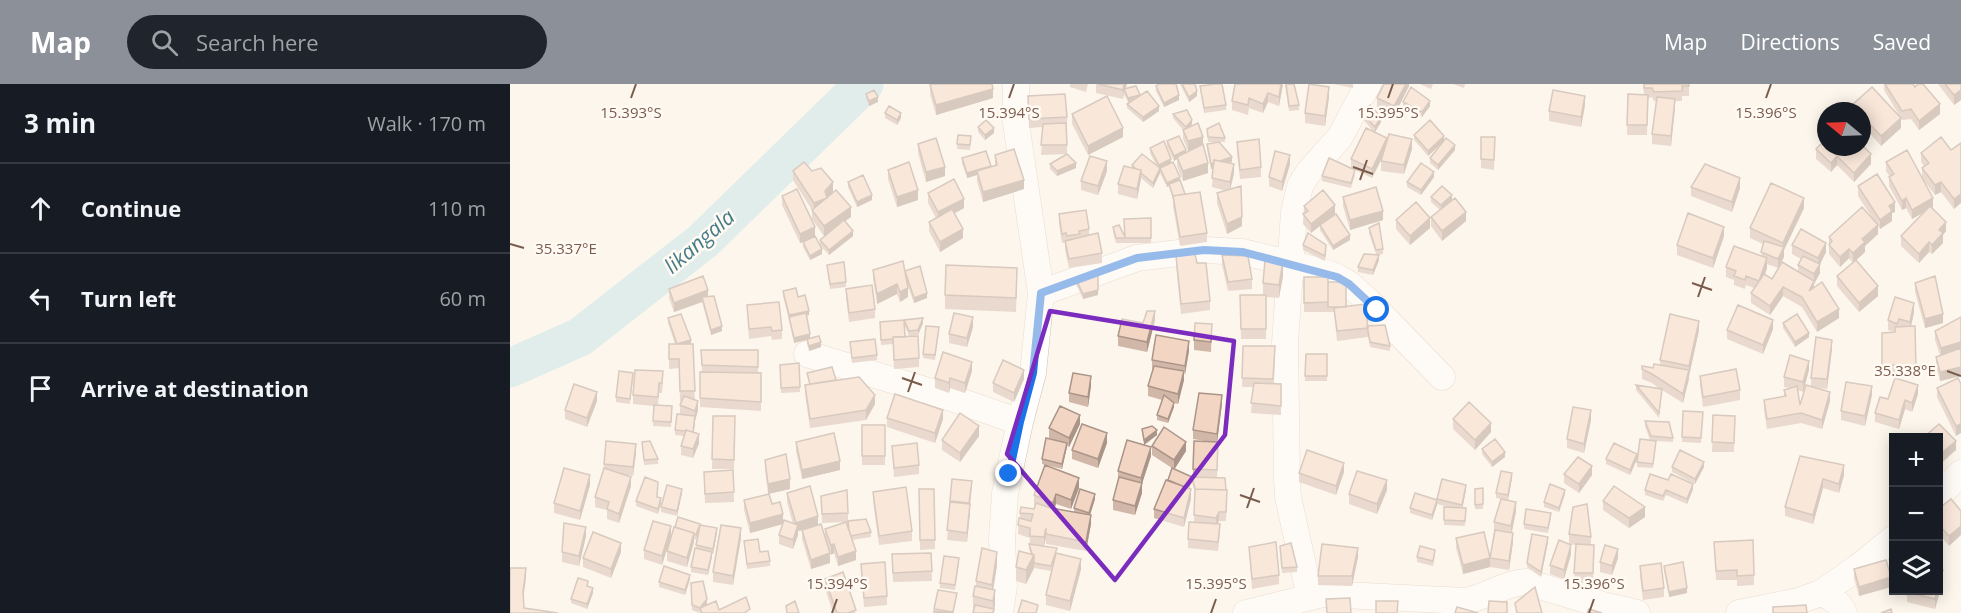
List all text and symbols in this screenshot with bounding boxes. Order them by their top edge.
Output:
search box [127,15,547,69]
text: Map [30,23,91,61]
icon: search [148,26,181,59]
text: Search here [196,27,319,57]
text: Map [1664,28,1707,56]
text: Directions [1740,28,1840,56]
text: Saved [1873,28,1931,56]
text: 15.393°S [600,102,662,122]
text: 15.394°S [978,102,1040,122]
text: 15.395°S [1357,102,1419,122]
text: 15.396°S [1735,102,1797,122]
north arrow [1817,102,1871,156]
text: 3 min [24,105,96,141]
text: Walk · 170 m [367,110,486,137]
icon: ahead [24,192,57,225]
text: Continue [81,193,181,223]
text: 110 m [428,195,486,222]
water label: likangala [658,203,740,279]
text: 35.337°E [535,238,597,258]
icon: left [24,282,57,315]
text: Turn left [81,283,176,313]
text: 60 m [439,285,486,312]
route start [1363,296,1389,322]
text: 35.338°E [1874,360,1936,380]
icon: arrive [24,372,57,405]
text: Arrive at destination [81,373,309,403]
map controls [1889,433,1943,595]
button: + [1889,433,1943,487]
route end [995,460,1021,486]
button: − [1889,487,1943,541]
button: layers [1889,541,1943,595]
text: 15.394°S [806,573,868,593]
text: 15.395°S [1185,573,1247,593]
text: 15.396°S [1563,573,1625,593]

